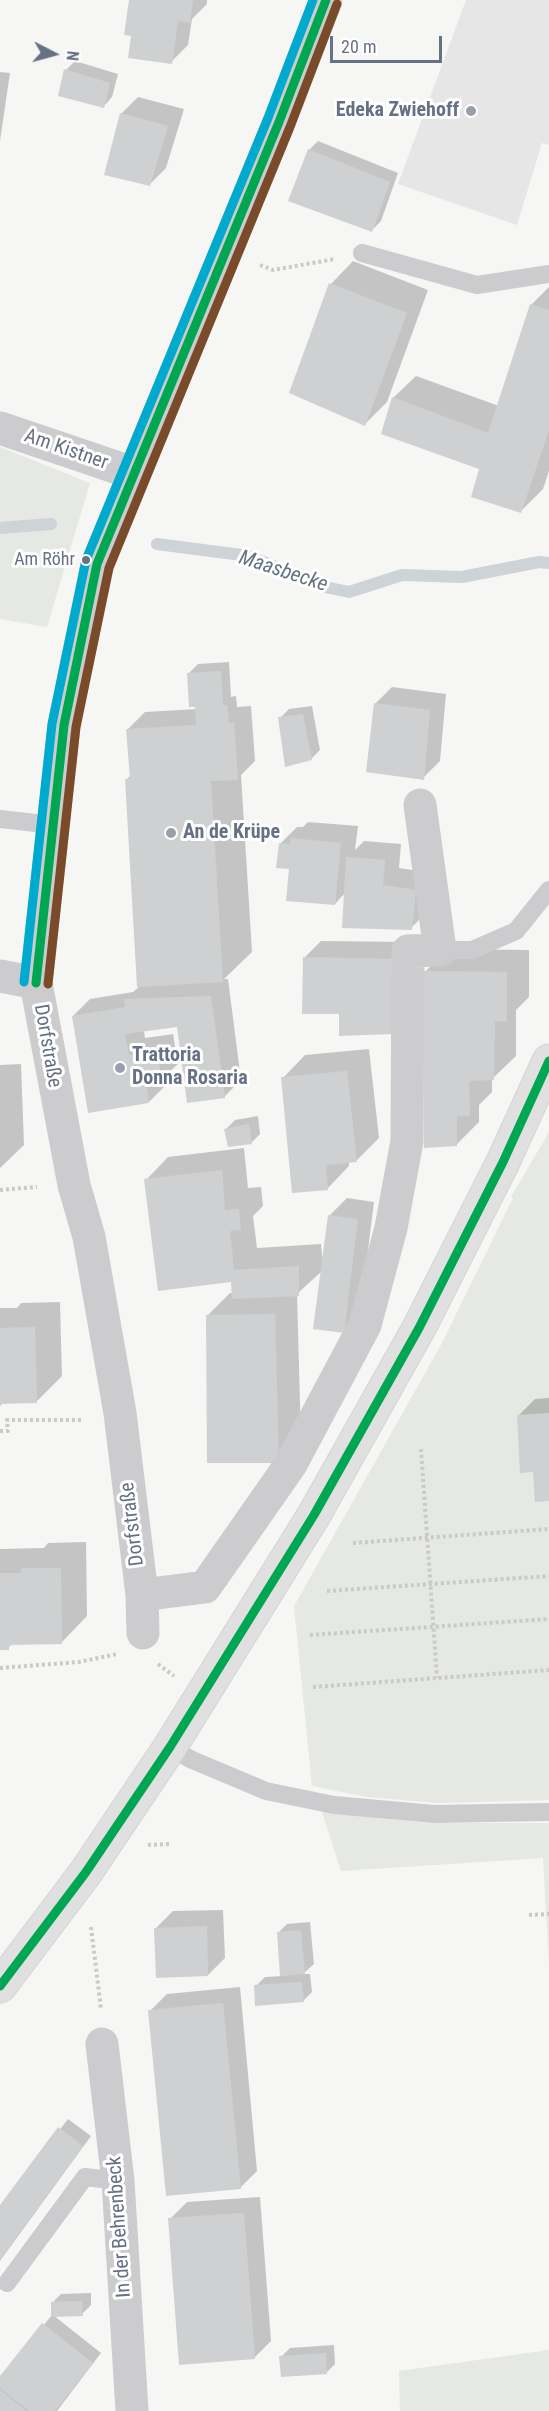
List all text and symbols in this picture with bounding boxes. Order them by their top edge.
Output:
north arrow [24,24,84,84]
scale bar [333,24,446,62]
text: 20 m [341,36,376,57]
text: N [62,50,82,62]
place label: Edeka Zwiehoff [336,99,459,123]
marker: Edeka Zwiehoff [464,104,478,118]
street label: Am Kistner [21,425,111,475]
water label: Maasbecke [235,546,331,598]
place label: Am Röhr [14,549,75,571]
marker: Am Röhr [80,554,92,566]
place label: An de Krüpe [183,821,280,845]
marker: An de Krüpe [164,826,178,840]
street label: Dorfstraße [28,1002,66,1090]
place label: Trattoria Donna Rosaria [132,1044,248,1091]
marker: Trattoria Donna Rosaria [113,1061,127,1075]
street label: Dorfstraße [116,1481,150,1567]
street label: In der Behrenbeck [103,2156,137,2298]

